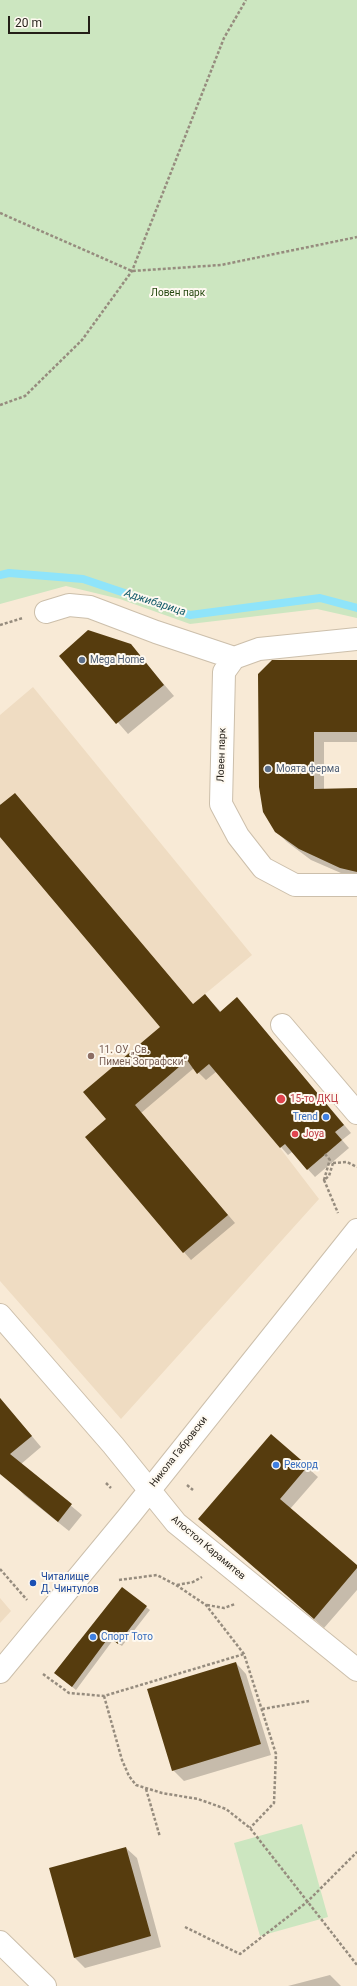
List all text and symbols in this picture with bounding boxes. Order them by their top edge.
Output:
scale bar [10,8,92,34]
text: 20 m [15,16,42,30]
park label: Ловен парк [151,287,205,299]
water label: Аджибарица [123,587,187,619]
place label: Mega Home [90,654,144,666]
marker: Mega Home [77,655,87,665]
street label: Ловен парк [215,728,229,782]
place label: Моята ферма [276,763,340,775]
marker: Моята ферма [263,764,273,774]
place label: 11. ОУ „Св. Пимен Зографски“ [99,1044,187,1068]
marker: 11. ОУ „Св. Пимен Зографски“ [86,1051,96,1061]
marker: 15-то ДКЦ [275,1093,287,1105]
place label: 15-то ДКЦ [290,1093,338,1105]
place label: Trend [293,1111,318,1123]
marker: Trend [321,1112,331,1122]
place label: Joya [303,1128,324,1140]
marker: Joya [290,1129,300,1139]
street label: Никола Габровски [148,1414,210,1490]
place label: Рекорд [284,1459,318,1471]
marker: Рекорд [271,1460,281,1470]
street label: Апостол Карамитев [168,1513,248,1583]
place label: Читалище Д. Чинтулов [41,1571,99,1594]
marker: Читалище Д. Чинтулов [28,1578,38,1588]
place label: Спорт Тото [101,1631,153,1643]
marker: Спорт Тото [88,1632,98,1642]

